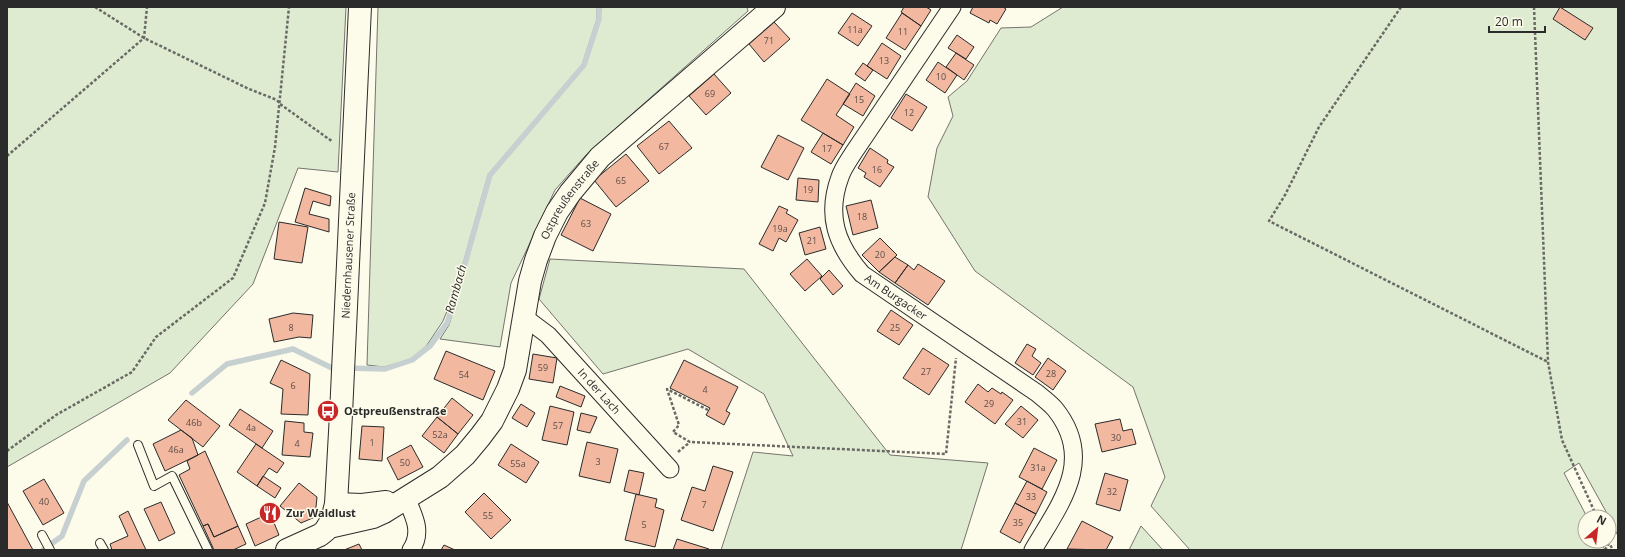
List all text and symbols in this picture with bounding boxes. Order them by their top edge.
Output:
scale bar [1489,8,1545,34]
text: 20 m [1495,13,1523,30]
house number: 11a [847,23,863,36]
house number: 11 [898,25,908,38]
house number: 71 [764,34,774,47]
house number: 13 [879,54,889,67]
house number: 10 [936,70,946,83]
house number: 69 [705,87,715,100]
house number: 15 [854,93,864,106]
house number: 12 [904,106,914,119]
house number: 67 [659,140,669,153]
house number: 17 [822,142,832,155]
street label: Ostpreußenstraße [537,156,602,242]
house number: 16 [872,163,882,176]
house number: 65 [616,174,626,187]
house number: 19 [803,183,813,196]
street label: Niedernhausener Straße [337,192,358,319]
house number: 18 [857,210,867,223]
house number: 63 [581,217,591,230]
house number: 19a [772,222,788,235]
house number: 21 [807,234,817,247]
house number: 20 [875,248,885,261]
water label: Rambach [440,262,471,315]
street label: Am Burgacker [862,270,931,323]
house number: 8 [288,321,294,334]
house number: 25 [890,321,900,334]
house number: 59 [538,361,548,374]
street label: In der Lach [575,365,624,417]
house number: 27 [921,365,931,378]
house number: 28 [1046,367,1056,380]
house number: 54 [459,368,469,381]
house number: 6 [290,379,296,392]
house number: 4 [702,383,708,396]
house number: 29 [984,397,994,410]
bus stop icon: Ostpreußenstraße [315,398,341,424]
place label: Ostpreußenstraße [344,403,447,418]
house number: 31 [1017,415,1027,428]
house number: 46b [186,416,202,429]
house number: 57 [553,419,563,432]
house number: 4a [246,421,256,434]
house number: 52a [432,428,448,441]
house number: 30 [1111,431,1121,444]
house number: 1 [369,436,375,449]
house number: 4 [294,437,300,450]
house number: 46a [168,443,184,456]
house number: 3 [595,455,601,468]
house number: 50 [400,456,410,469]
house number: 55a [510,457,526,470]
house number: 31a [1030,461,1046,474]
house number: 32 [1107,485,1117,498]
house number: 33 [1026,490,1036,503]
house number: 40 [39,495,49,508]
house number: 7 [701,498,707,511]
restaurant icon: Zur Waldlust [257,500,283,526]
place label: Zur Waldlust [286,505,356,520]
house number: 55 [483,509,493,522]
north arrow [1577,509,1617,549]
text: N [1594,511,1609,528]
house number: 35 [1013,516,1023,529]
house number: 5 [641,518,647,531]

